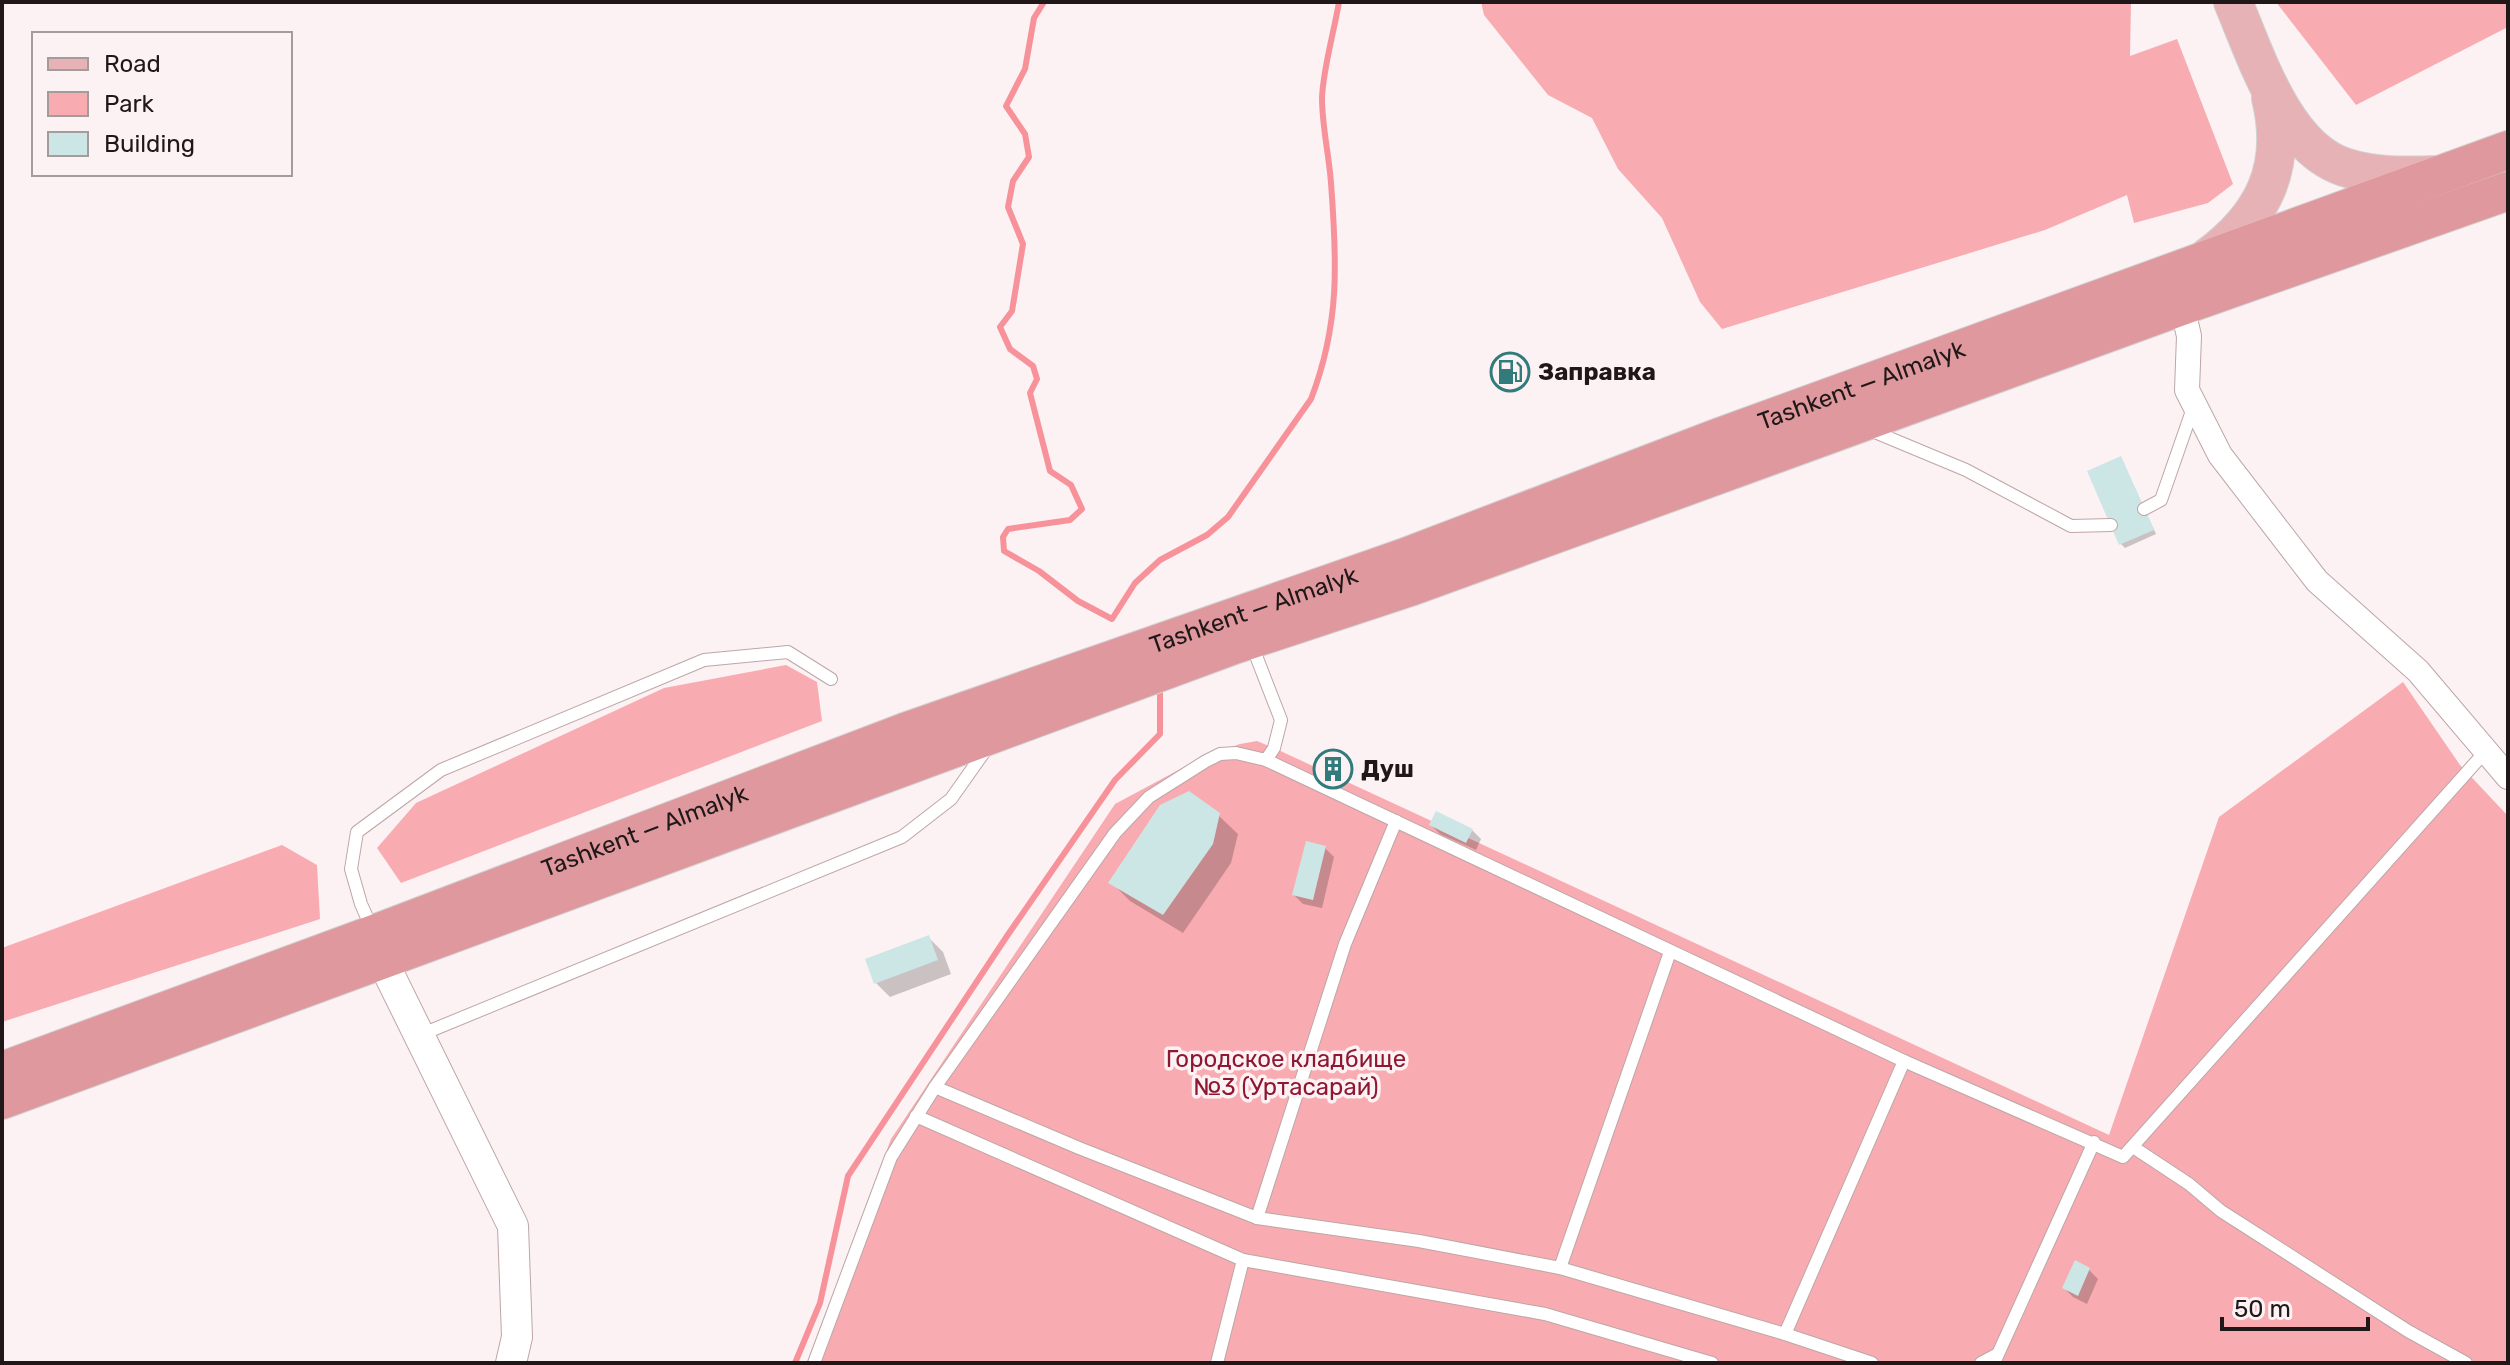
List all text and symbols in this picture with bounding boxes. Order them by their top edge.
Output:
legend [32,32,292,176]
text: Road [104,50,161,78]
text: Park [104,90,155,118]
text: Building [104,130,195,158]
street label: Tashkent — Almalyk [1754,335,1969,436]
fuel station icon: Заправка [1489,351,1531,393]
place label: Заправка [1538,358,1656,386]
street label: Tashkent — Almalyk [1146,561,1362,659]
building icon: Душ [1312,748,1354,790]
place label: Душ [1361,755,1414,783]
street label: Tashkent — Almalyk [538,779,752,883]
park label: Городское кладбище №3 (Уртасарай) [1166,1045,1406,1101]
scale bar [2222,1281,2368,1331]
text: 50 m [2234,1295,2291,1323]

